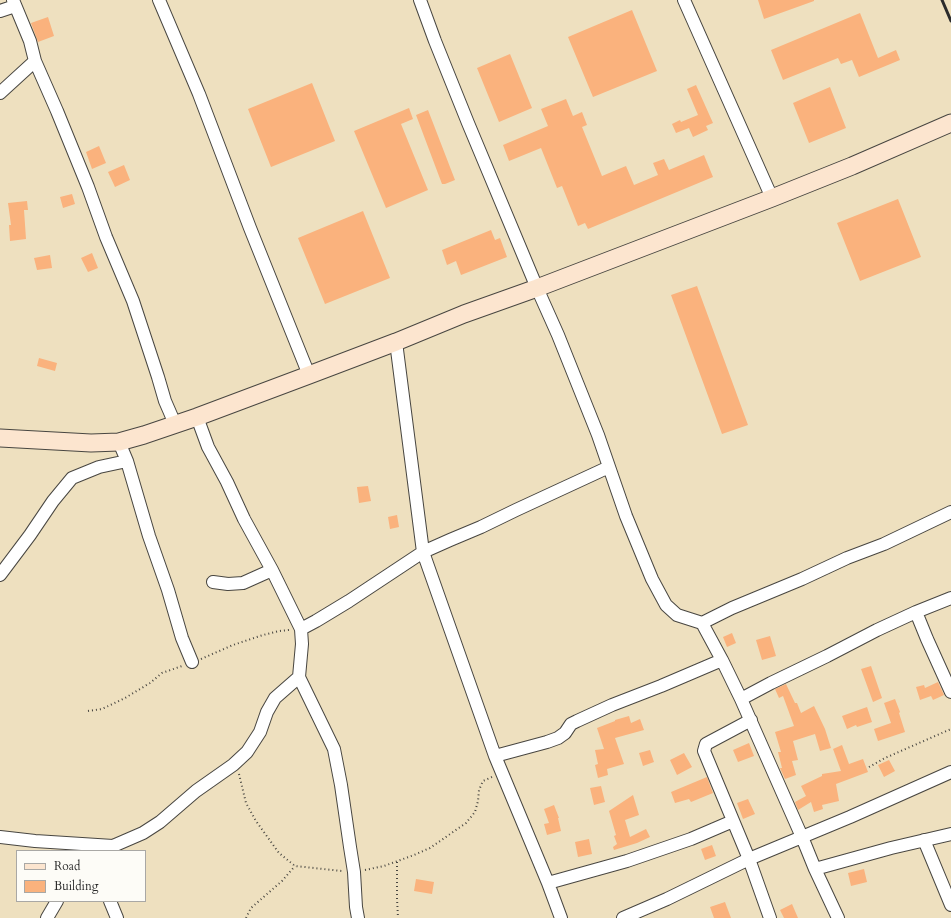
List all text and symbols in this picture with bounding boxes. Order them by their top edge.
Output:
legend [16,850,146,902]
text: Road [54,858,80,874]
text: Building [54,878,98,894]

